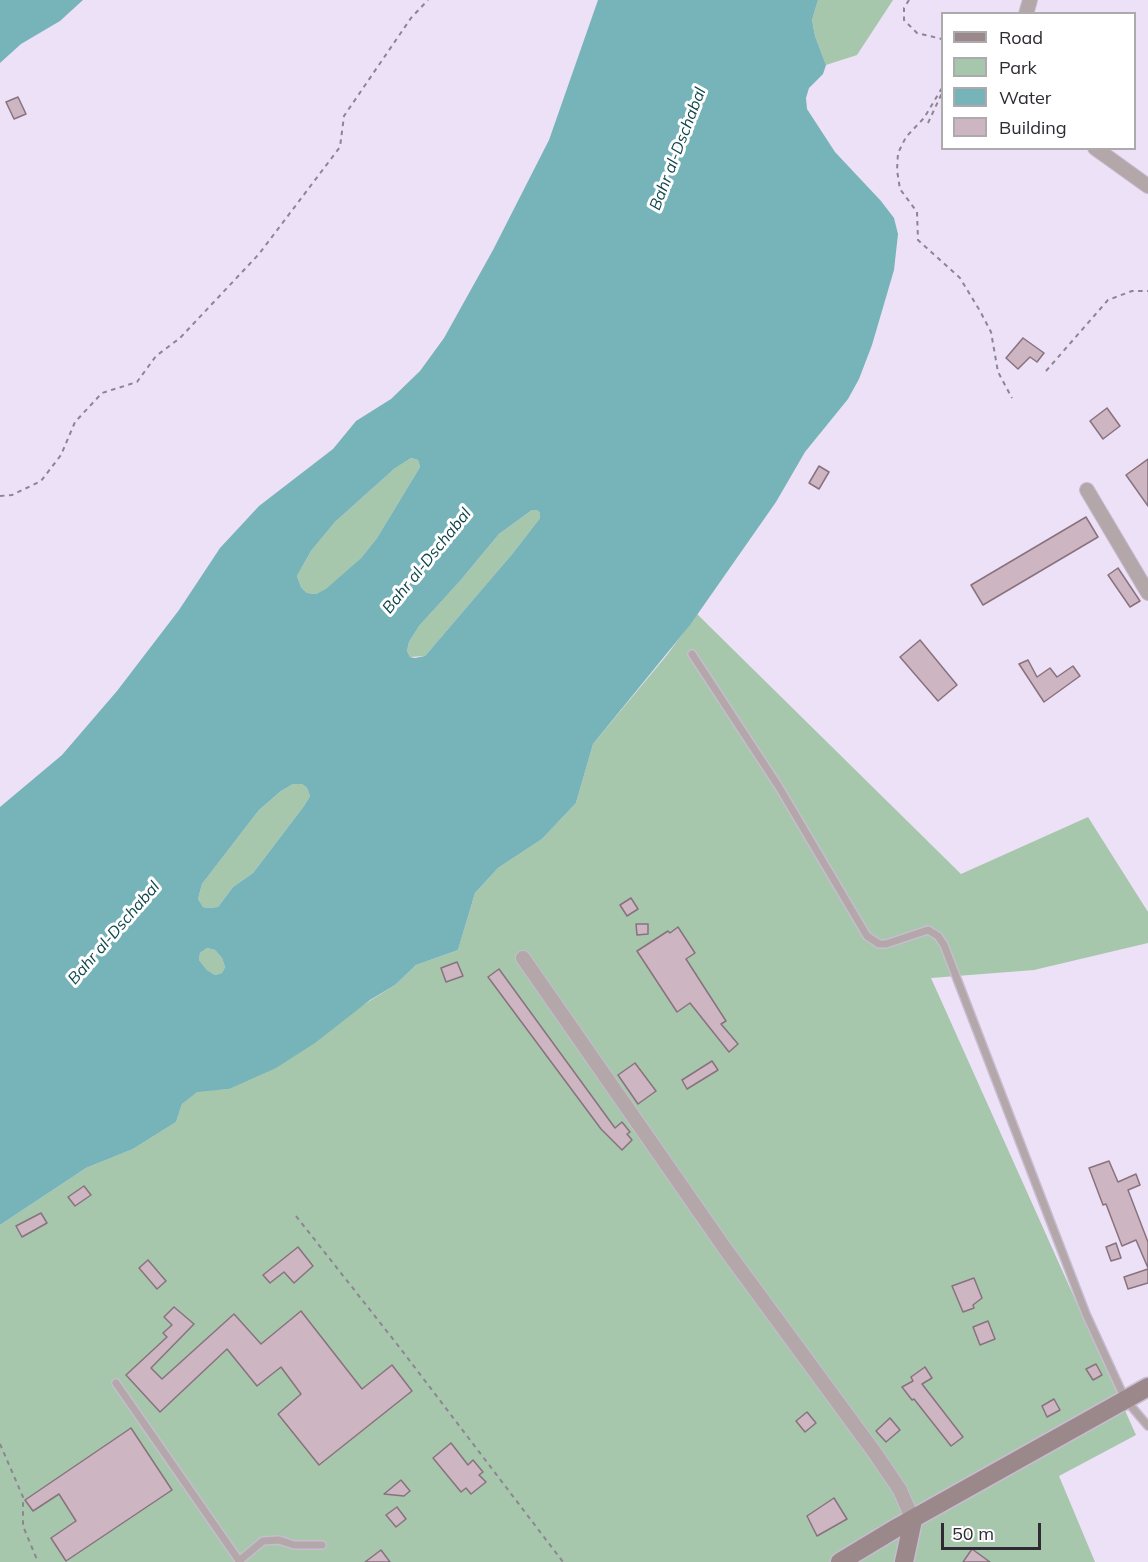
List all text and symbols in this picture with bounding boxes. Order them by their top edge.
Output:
legend [941,12,1136,150]
text: Road [999,26,1043,49]
text: Park [999,56,1037,79]
water label: Bahr al-Dschabal [646,85,710,213]
text: Water [999,86,1051,109]
text: Building [999,116,1067,139]
water label: Bahr al-Dschabal [379,504,475,618]
water label: Bahr al-Dschabal [64,878,164,988]
scale bar [944,1511,1044,1549]
text: 50 m [952,1522,994,1545]

